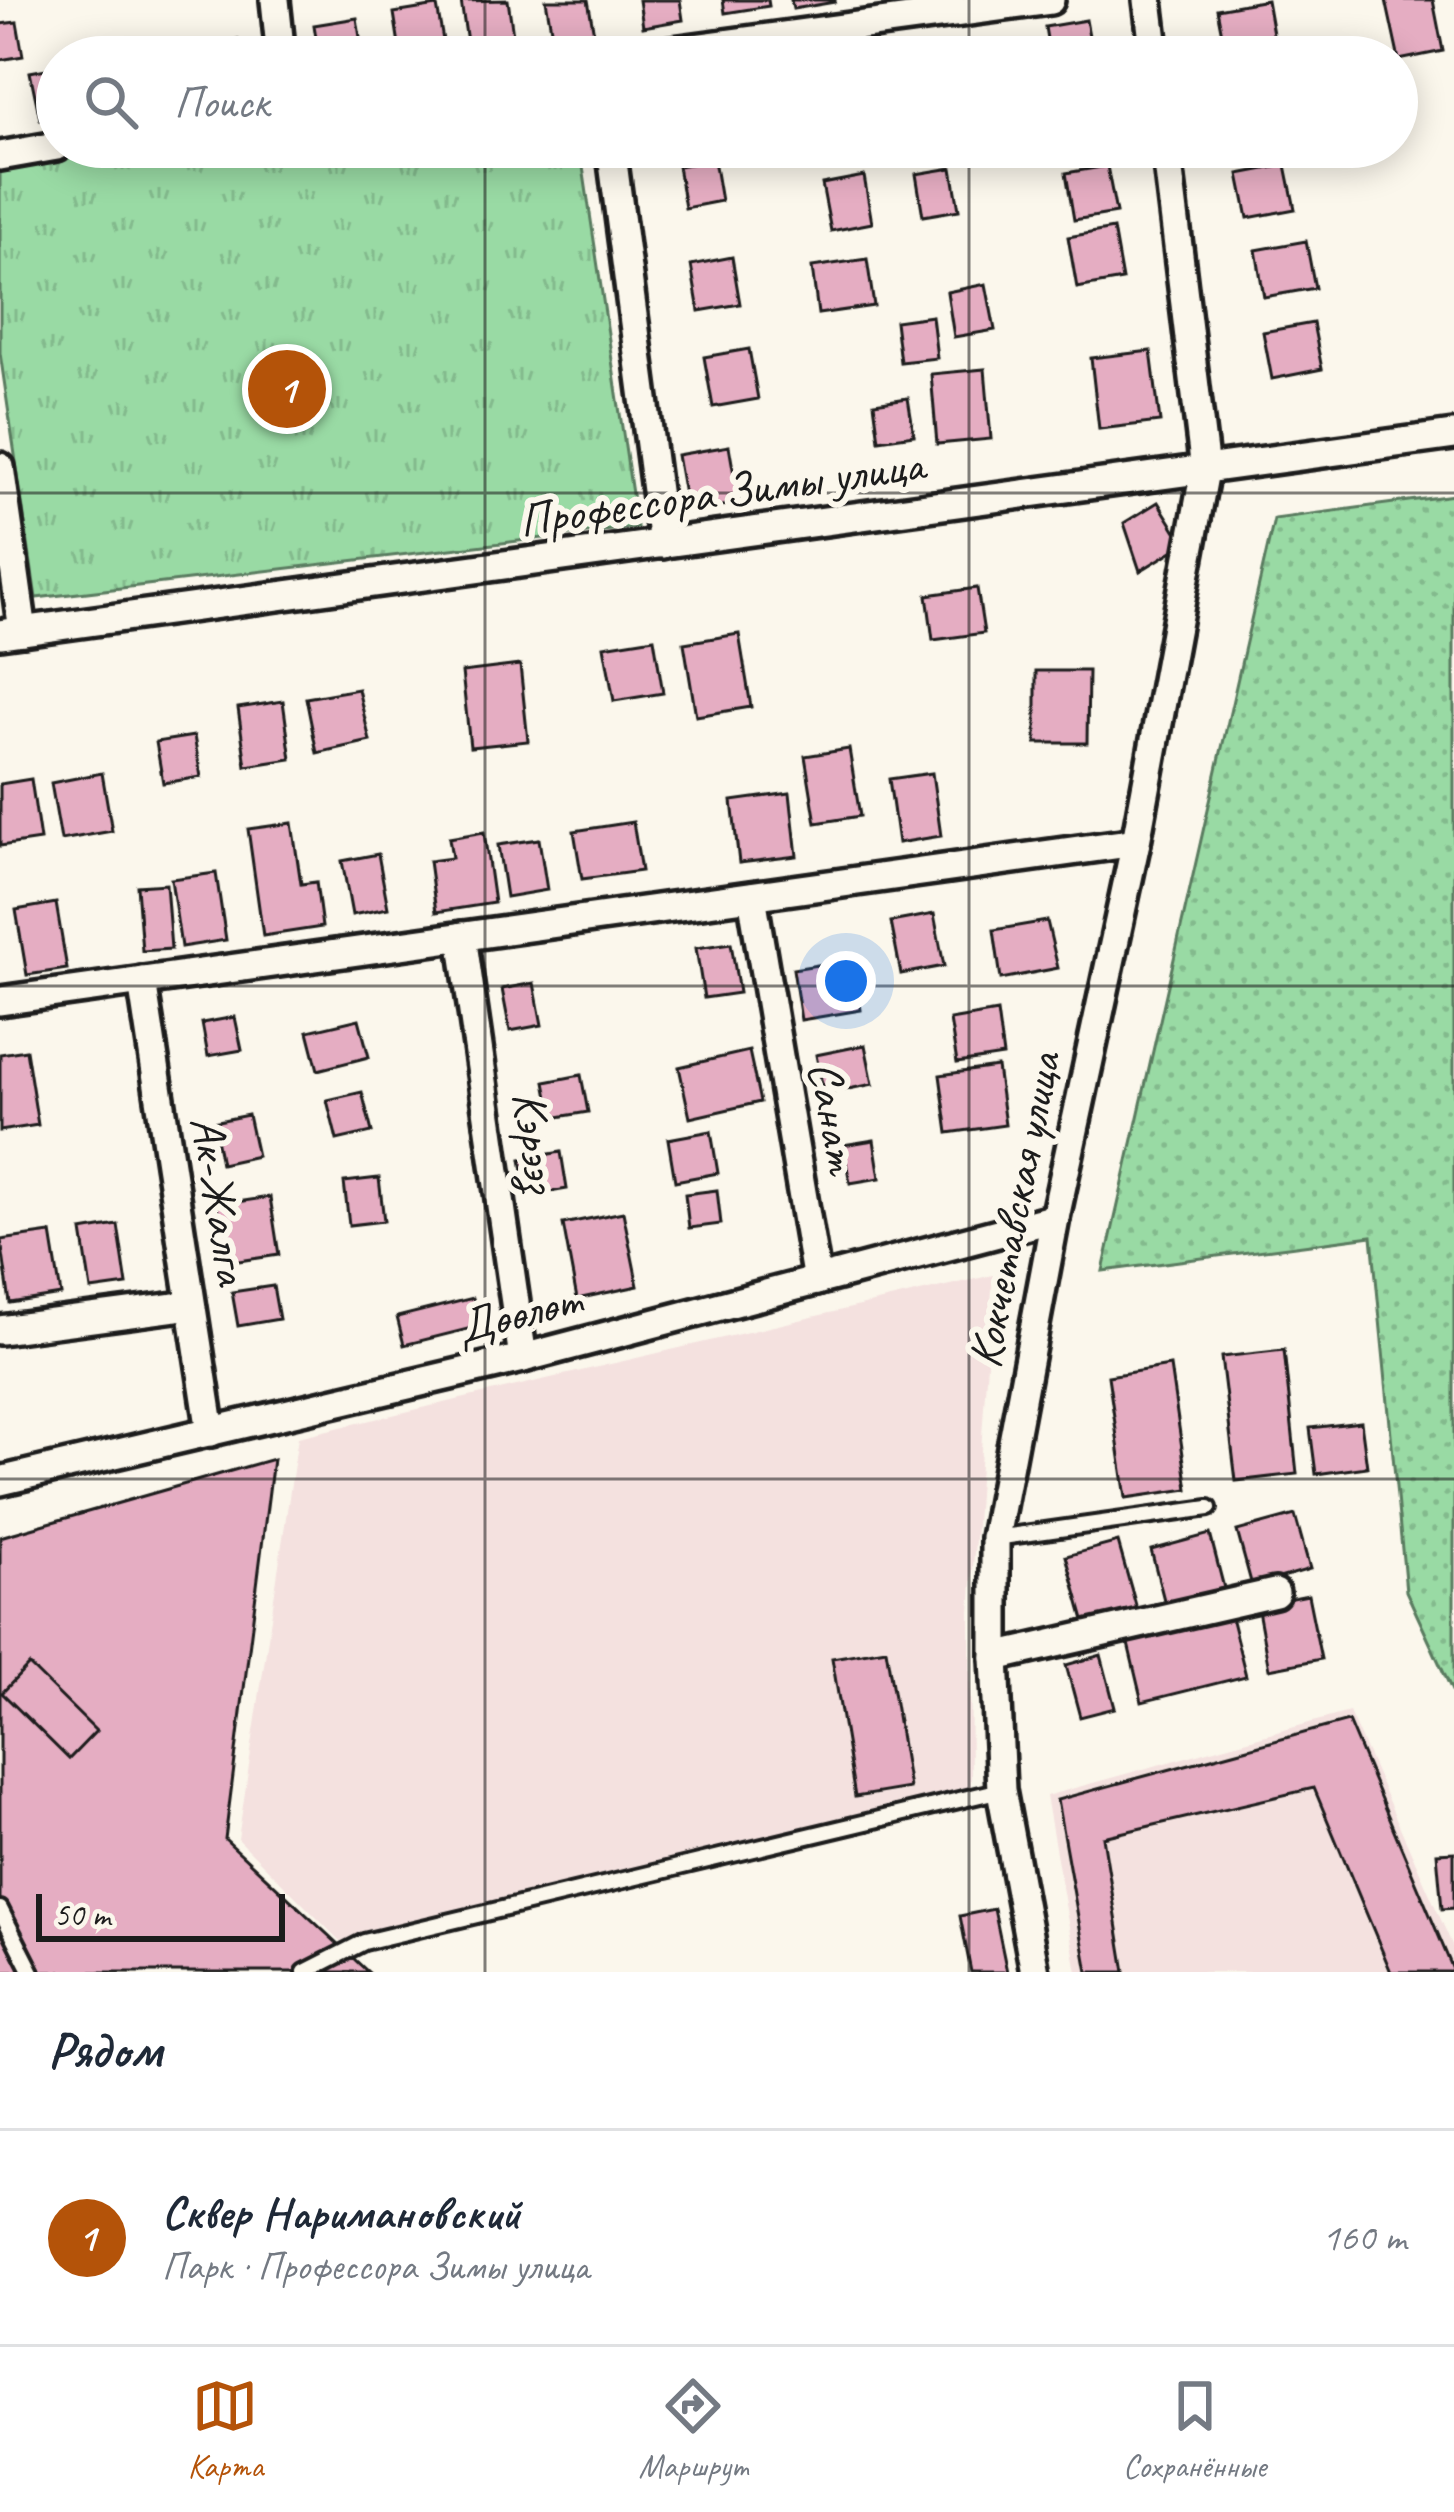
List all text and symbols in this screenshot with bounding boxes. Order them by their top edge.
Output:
search box [36,36,1418,168]
icon: search [78,69,144,135]
text: Поиск [174,74,269,131]
pin: 1 [248,344,326,434]
street label: Профессора Зимы улица [515,433,932,550]
your location [816,951,876,1011]
street label: Кокчетавская улица [954,1045,1074,1373]
street label: Санат [795,1057,874,1180]
street label: Кэрээз [499,1088,573,1198]
street label: Ак-Жалга [177,1112,263,1291]
street label: Дөөлөт [450,1268,590,1357]
scale bar [36,1888,285,1941]
text: 50 m [54,1894,110,1936]
text: Рядом [48,2018,162,2082]
text: Сквер Наримановский [162,2185,520,2242]
text: 1 [78,2213,96,2262]
text: 160 m [1322,2213,1406,2262]
text: Парк · Профессора Зимы улица [162,2242,589,2291]
tab: Карта [188,2373,263,2487]
tab: Маршрут [639,2373,748,2487]
tab: Сохранённые [1123,2373,1266,2487]

